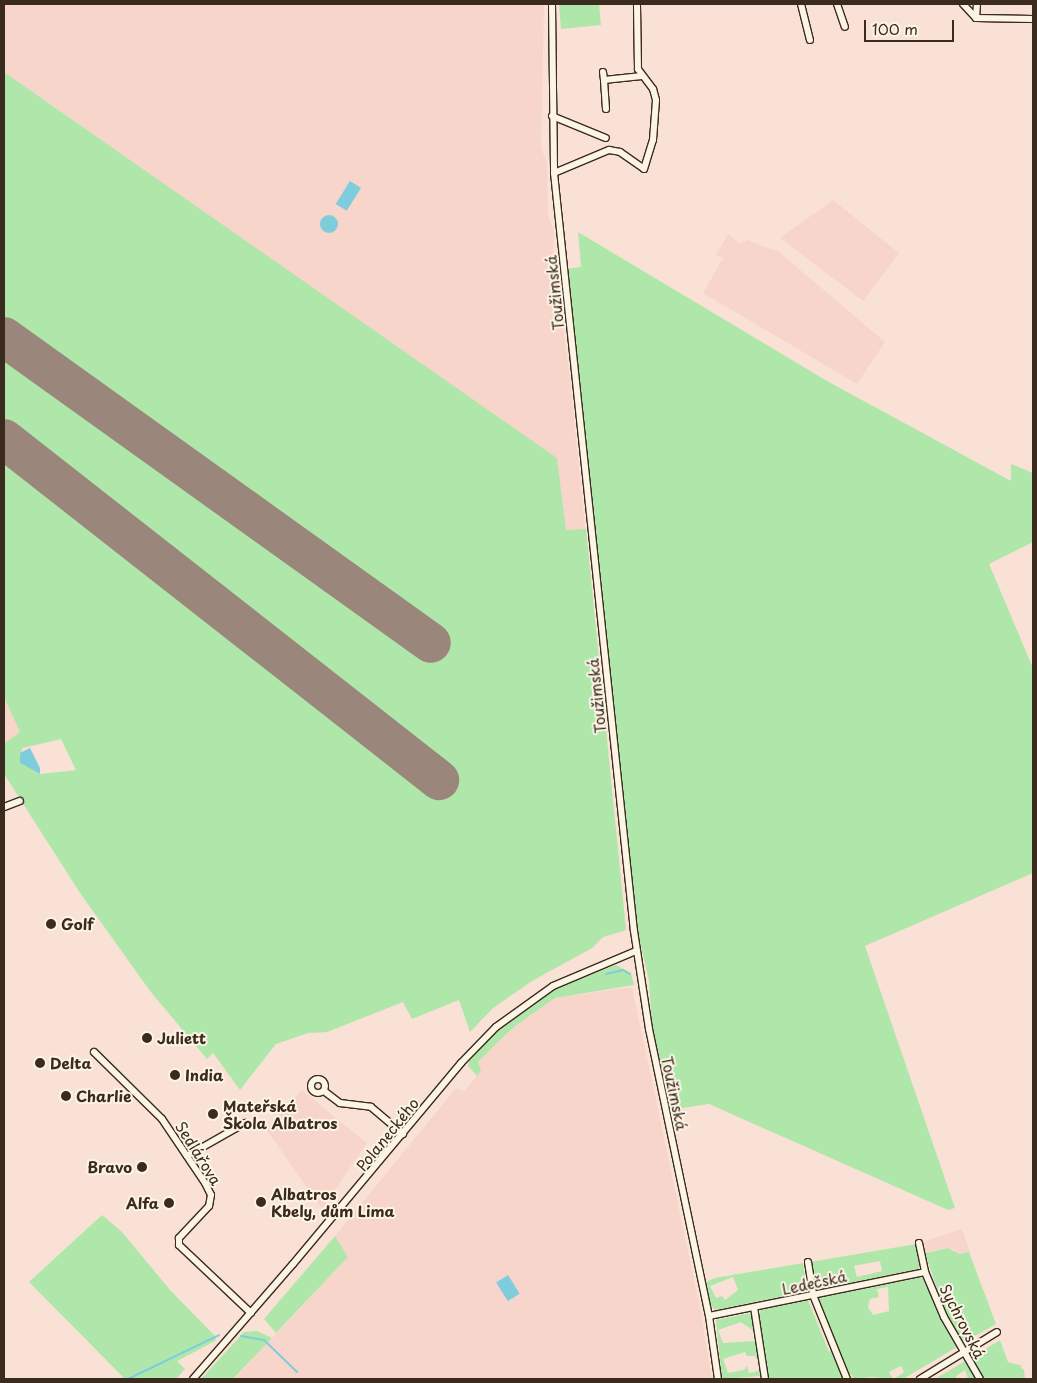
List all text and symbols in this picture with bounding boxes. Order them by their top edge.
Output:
scale bar [867,10,957,42]
text: 100 m [872,17,918,40]
street label: Toužimská [541,255,567,331]
street label: Toužimská [583,658,609,734]
place label: Golf [61,915,94,933]
marker: Golf [45,918,57,930]
place label: Juliett [157,1029,206,1047]
marker: Juliett [141,1032,153,1044]
place label: Delta [50,1054,92,1072]
street label: Toužimská [658,1054,692,1132]
marker: Delta [34,1057,46,1069]
place label: India [185,1066,223,1084]
marker: India [169,1069,181,1081]
place label: Charlie [76,1087,131,1105]
marker: Charlie [60,1090,72,1102]
street label: Polaneckého [352,1094,422,1174]
place label: Mateřská Škola Albatros [223,1096,337,1131]
marker: Mateřská Škola Albatros [207,1108,219,1120]
street label: Sedlářova [172,1118,226,1188]
place label: Bravo [87,1158,132,1176]
marker: Bravo [136,1161,148,1173]
place label: Albatros Kbely, dům Lima [271,1184,395,1219]
place label: Alfa [126,1194,159,1212]
marker: Albatros Kbely, dům Lima [255,1196,267,1208]
marker: Alfa [163,1197,175,1209]
street label: Ledečská [780,1266,848,1298]
street label: Sychrovská [937,1281,989,1361]

